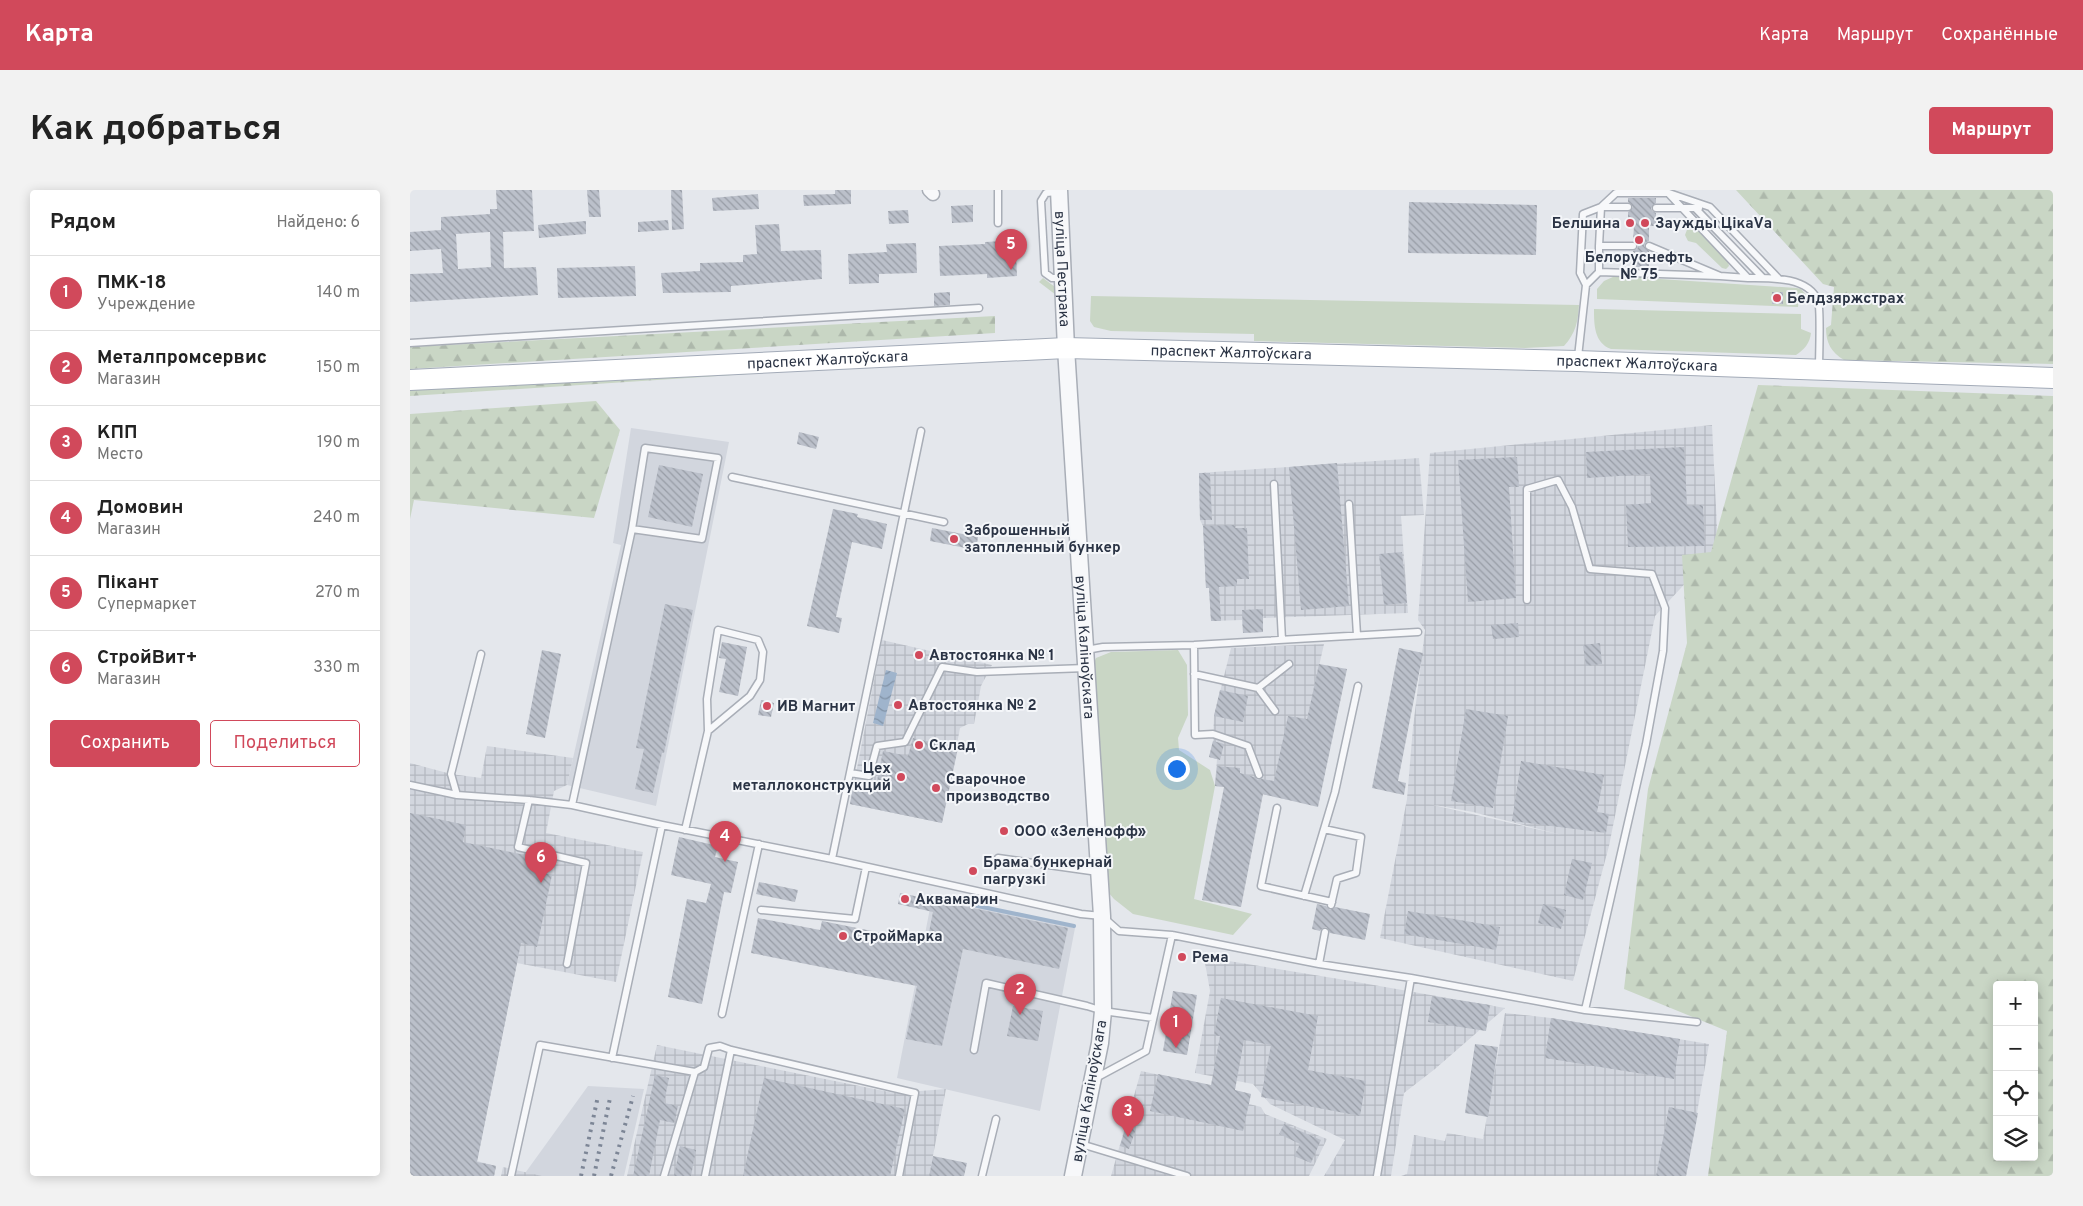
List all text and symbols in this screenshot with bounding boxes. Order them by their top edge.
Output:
text: Карта [25,20,94,50]
text: Карта [1759,24,1809,47]
text: Маршрут [1837,24,1913,47]
text: Сохранённые [1941,24,2058,47]
button: Маршрут [1929,107,2053,154]
text: Как добраться [30,108,282,152]
text: Рядом [50,209,116,236]
street label: вуліца Пестрака [1049,211,1073,327]
text: Найдено: 6 [277,213,360,233]
place label: Белшина [1552,215,1620,234]
place label: Заужды ЦікаVа [1655,215,1772,234]
marker: Белшина [1624,217,1636,229]
marker: Заужды ЦікаVа [1639,217,1651,229]
pin: 5 [995,229,1027,270]
marker: Белоруснефть № 75 [1633,234,1645,246]
place label: Белоруснефть № 75 [1585,249,1693,285]
text: ПМК-18 [97,271,166,295]
text: 1 [63,283,69,303]
text: 140 m [317,283,360,303]
place label: Белдзяржстрах [1787,290,1905,309]
marker: Белдзяржстрах [1771,292,1783,304]
text: Учреждение [97,295,195,315]
street label: праспект Жалтоўскага [1150,342,1312,365]
text: Металпромсервис [97,346,267,370]
street label: праспект Жалтоўскага [747,348,909,375]
street label: праспект Жалтоўскага [1556,352,1718,377]
text: 2 [61,358,71,378]
text: 150 m [317,358,360,378]
text: Магазин [97,370,161,390]
text: КПП [97,421,137,445]
text: 3 [61,433,71,453]
text: 190 m [317,433,360,453]
text: Место [97,445,143,465]
text: Домовин [97,496,183,520]
text: 4 [61,508,71,528]
text: 240 m [313,508,360,528]
text: Магазин [97,520,161,540]
place label: Заброшенный затопленный бункер [964,522,1121,558]
marker: Заброшенный затопленный бункер [948,533,960,545]
text: Пікант [97,571,159,595]
street label: вуліца Каліноўскага [1069,575,1098,720]
text: 5 [61,583,71,603]
text: 270 m [315,583,360,603]
text: Супермаркет [97,595,197,615]
text: СтройВит+ [97,646,198,670]
place label: Автостоянка № 1 [929,647,1054,666]
marker: Автостоянка № 1 [913,649,925,661]
text: 6 [61,658,71,678]
text: 330 m [313,658,360,678]
text: Магазин [97,670,161,690]
place label: Автостоянка № 2 [908,697,1037,716]
place label: ИВ Магнит [777,698,855,717]
marker: Автостоянка № 2 [892,699,904,711]
marker: ИВ Магнит [761,700,773,712]
button: Сохранить [50,720,200,767]
button: Поделиться [210,720,360,767]
place label: Склад [929,737,976,756]
marker: Склад [913,739,925,751]
your location [1164,756,1190,782]
place label: Цех металлоконструкций [732,760,891,796]
marker: Цех металлоконструкций [895,771,907,783]
place label: Сварочное производство [946,771,1050,807]
marker: Сварочное производство [930,782,942,794]
pin: 4 [709,821,741,862]
place label: ООО «Зеленофф» [1014,823,1146,842]
marker: ООО «Зеленофф» [998,825,1010,837]
pin: 6 [525,842,557,883]
place label: Брама бункернай пагрузкі [983,854,1112,890]
marker: Брама бункернай пагрузкі [967,865,979,877]
place label: Аквамарин [915,891,998,910]
marker: Аквамарин [899,893,911,905]
place label: СтройМарка [853,928,943,947]
marker: СтройМарка [837,930,849,942]
place label: Рема [1192,949,1229,968]
marker: Рема [1176,951,1188,963]
pin: 2 [1004,974,1036,1015]
map controls [1993,981,2038,1161]
button: + [1993,981,2038,1026]
pin: 1 [1160,1007,1192,1048]
street label: вуліца Каліноўскага [1069,1019,1112,1164]
button: − [1993,1026,2038,1071]
button: locate [1993,1071,2038,1116]
pin: 3 [1112,1096,1144,1137]
button: layers [1993,1116,2038,1161]

